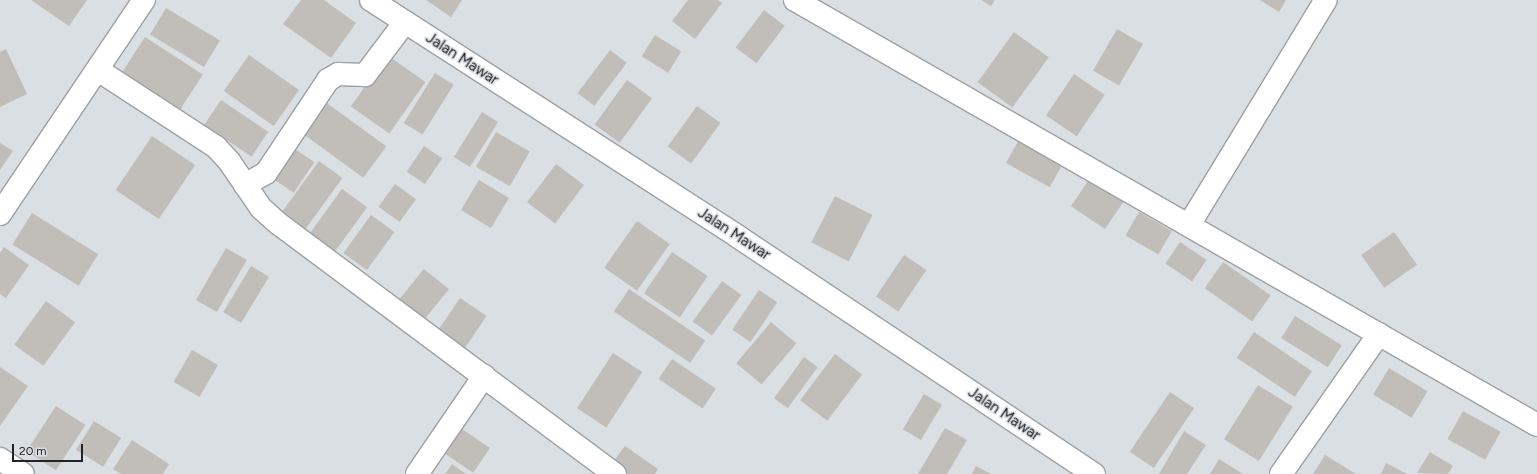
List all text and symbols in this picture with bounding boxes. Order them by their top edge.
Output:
street label: Jalan Mawar [422,29,502,89]
street label: Jalan Mawar [694,204,774,264]
street label: Jalan Mawar [965,383,1043,445]
scale bar [14,436,85,462]
text: 20 m [19,444,47,458]

